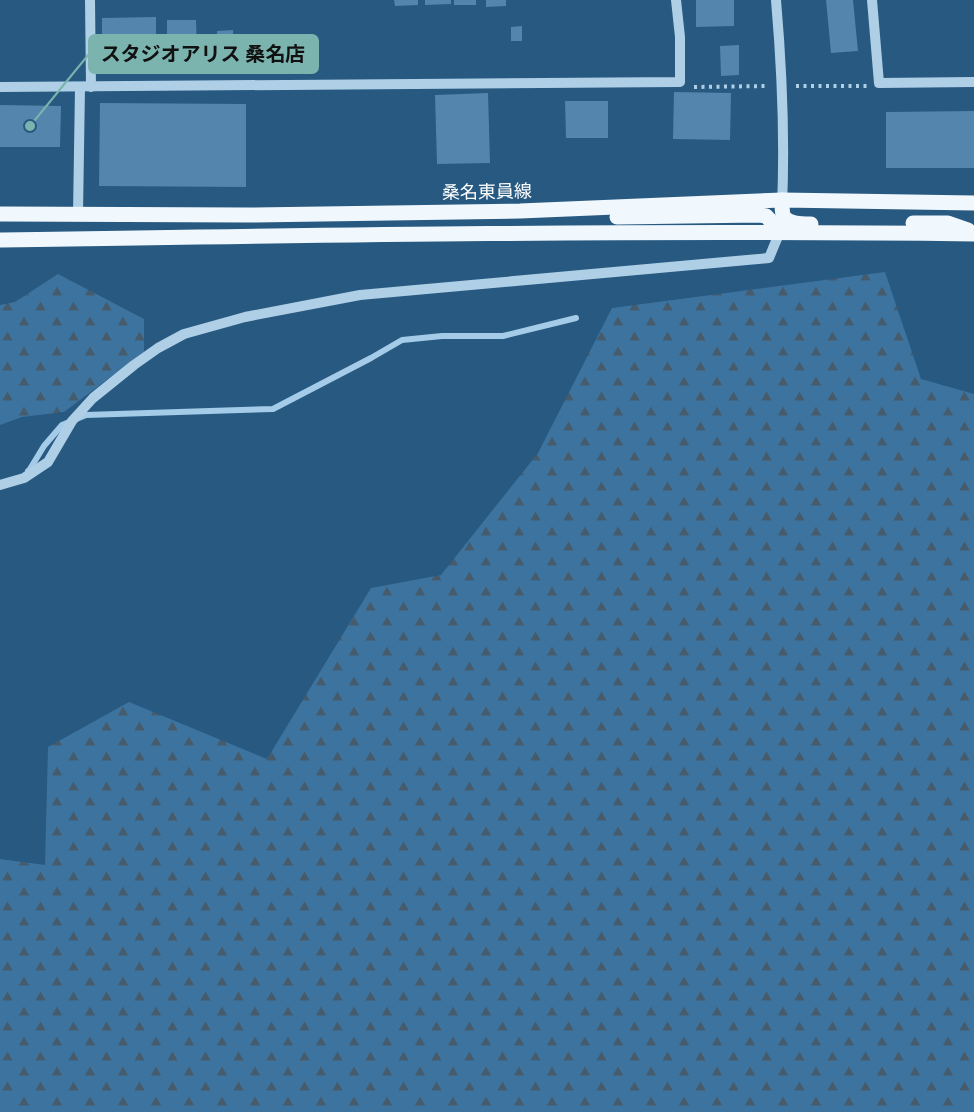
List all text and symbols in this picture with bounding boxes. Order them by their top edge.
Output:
callout: スタジオアリス 桑名店 [89,35,318,73]
text: スタジオアリス 桑名店 [101,42,305,66]
street label: 桑名東員線 [442,180,532,204]

